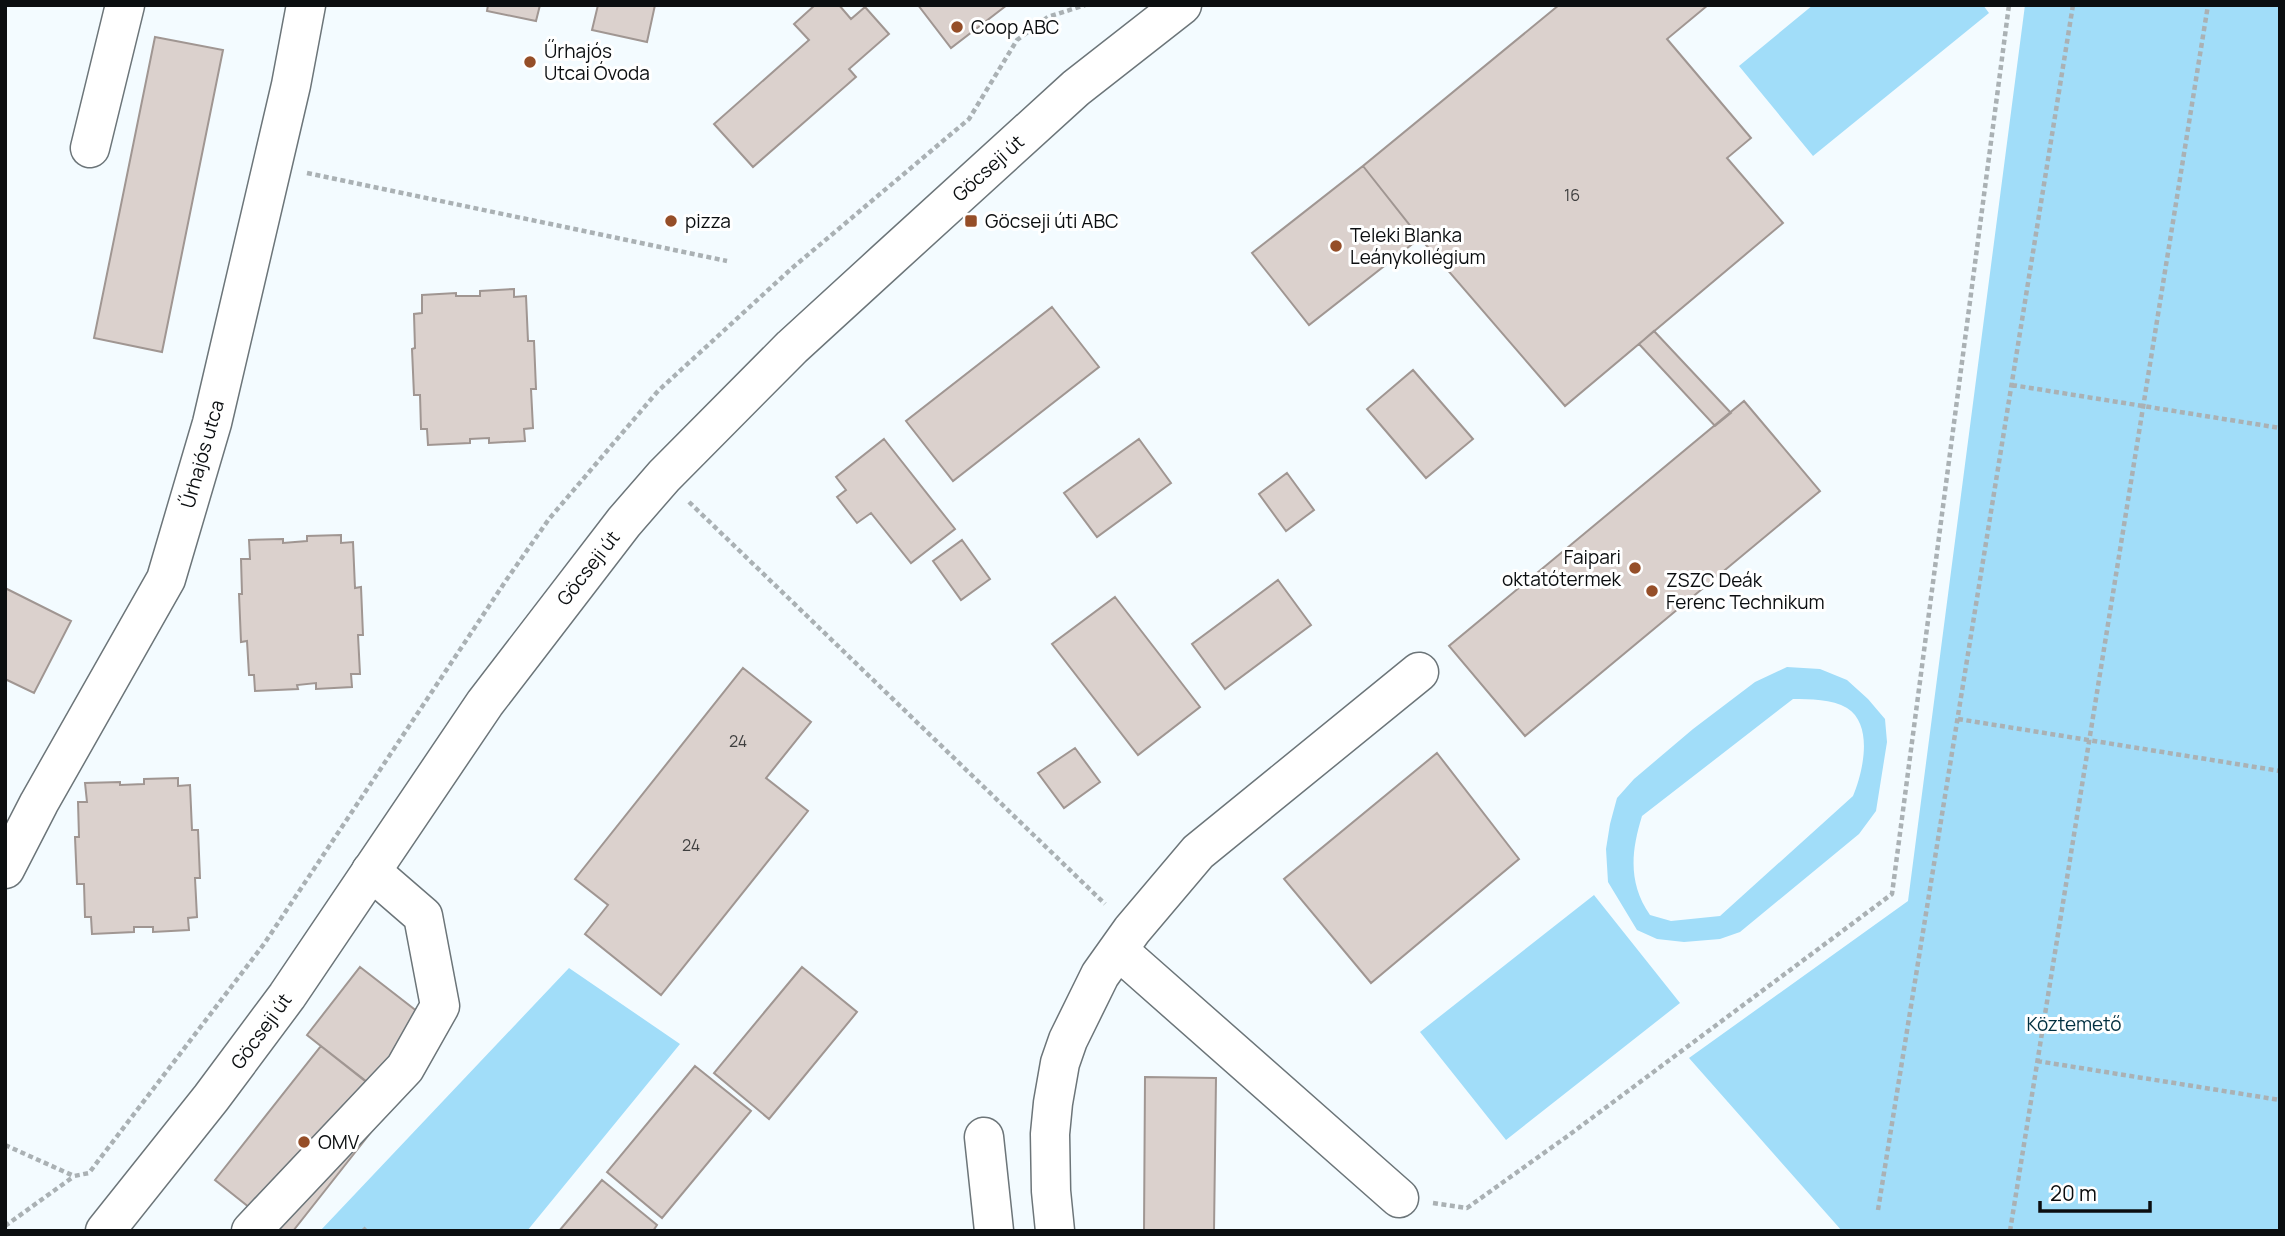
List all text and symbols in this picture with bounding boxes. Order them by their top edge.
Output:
place label: Coop ABC [971,14,1059,40]
marker: Coop ABC [949,19,965,35]
place label: Űrhajós Utcai Óvoda [544,38,650,86]
marker: Űrhajós Utcai Óvoda [522,54,538,70]
street label: Göcseji út [947,129,1029,207]
house number: 16 [1564,184,1580,206]
place label: pizza [685,208,731,234]
place label: Göcseji úti ABC [985,208,1119,234]
marker: pizza [663,213,679,229]
marker: Göcseji úti ABC [963,213,979,229]
place label: Teleki Blanka Leánykollégium [1350,222,1486,270]
marker: Teleki Blanka Leánykollégium [1328,238,1344,254]
street label: Űrhajós utca [174,397,230,511]
street label: Göcseji út [551,525,625,611]
place label: Faipari oktatótermek [1502,544,1622,592]
marker: Faipari oktatótermek [1627,560,1643,576]
place label: ZSZC Deák Ferenc Technikum [1666,567,1825,615]
marker: ZSZC Deák Ferenc Technikum [1644,583,1660,599]
house number: 24 [729,730,747,752]
house number: 24 [682,834,700,856]
street label: Göcseji út [225,988,297,1074]
park label: Köztemető [2026,1011,2122,1037]
place label: OMV [318,1129,360,1155]
marker: OMV [296,1134,312,1150]
scale bar [2040,1170,2150,1214]
text: 20 m [2050,1179,2097,1207]

